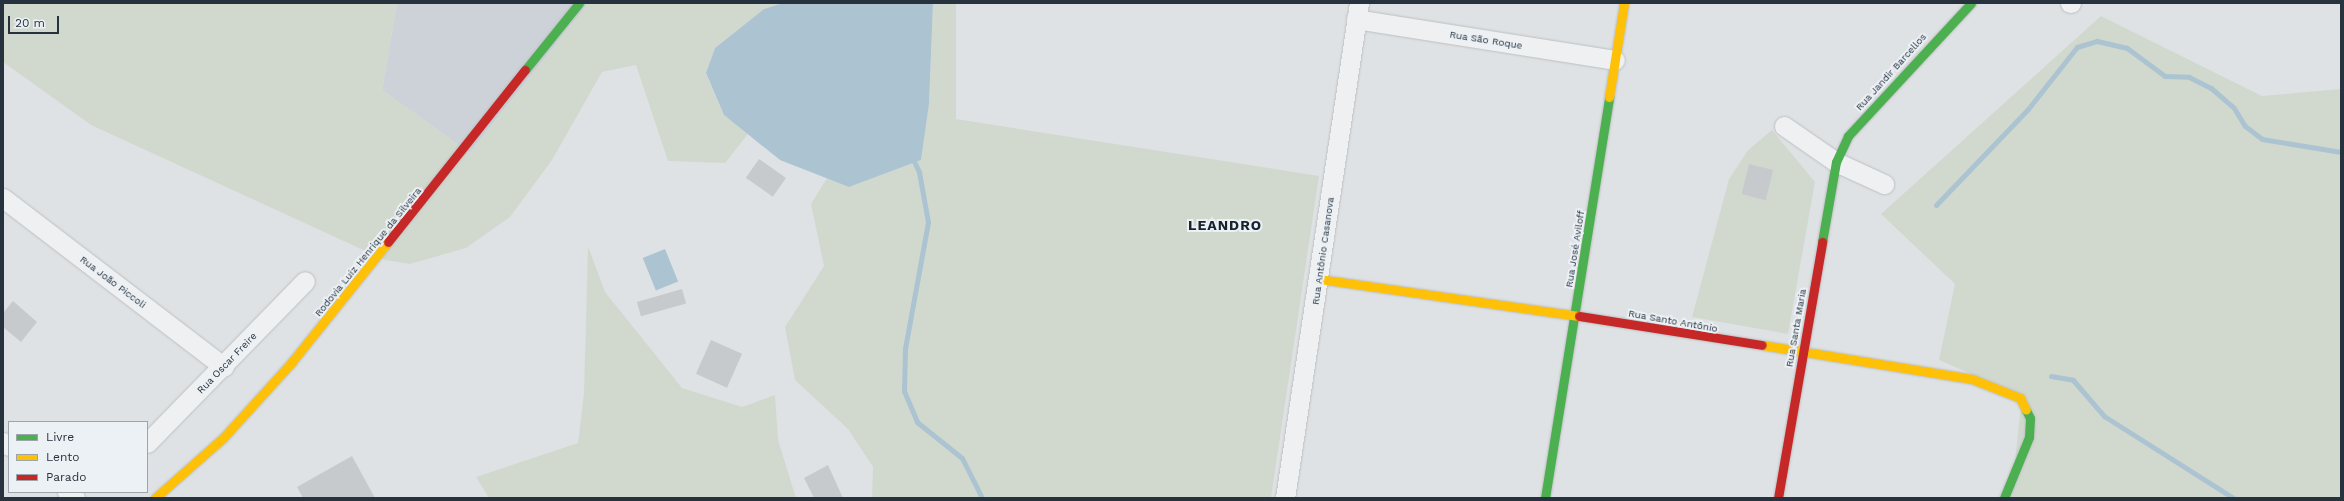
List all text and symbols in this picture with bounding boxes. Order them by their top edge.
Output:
scale bar [10,8,61,34]
text: 20 m [15,16,45,30]
street label: Rua São Roque [1449,28,1523,52]
street label: Rua Jandir Barcellos [1853,31,1929,113]
street label: Rodovia Luiz Henrique da Silveira [312,185,424,319]
street label: Rua Antônio Casanova [1309,196,1337,306]
street label: Rua José Aviloff [1563,209,1587,289]
district label: LEANDRO [1188,217,1262,233]
street label: Rua João Piccoli [77,253,149,311]
street label: Rua Santa Maria [1783,288,1809,368]
street label: Rua Santo Antônio [1627,307,1719,335]
street label: Rua Oscar Freire [195,330,259,396]
legend [8,421,148,493]
text: Livre [46,430,74,444]
text: Lento [46,450,80,464]
text: Parado [46,470,86,484]

